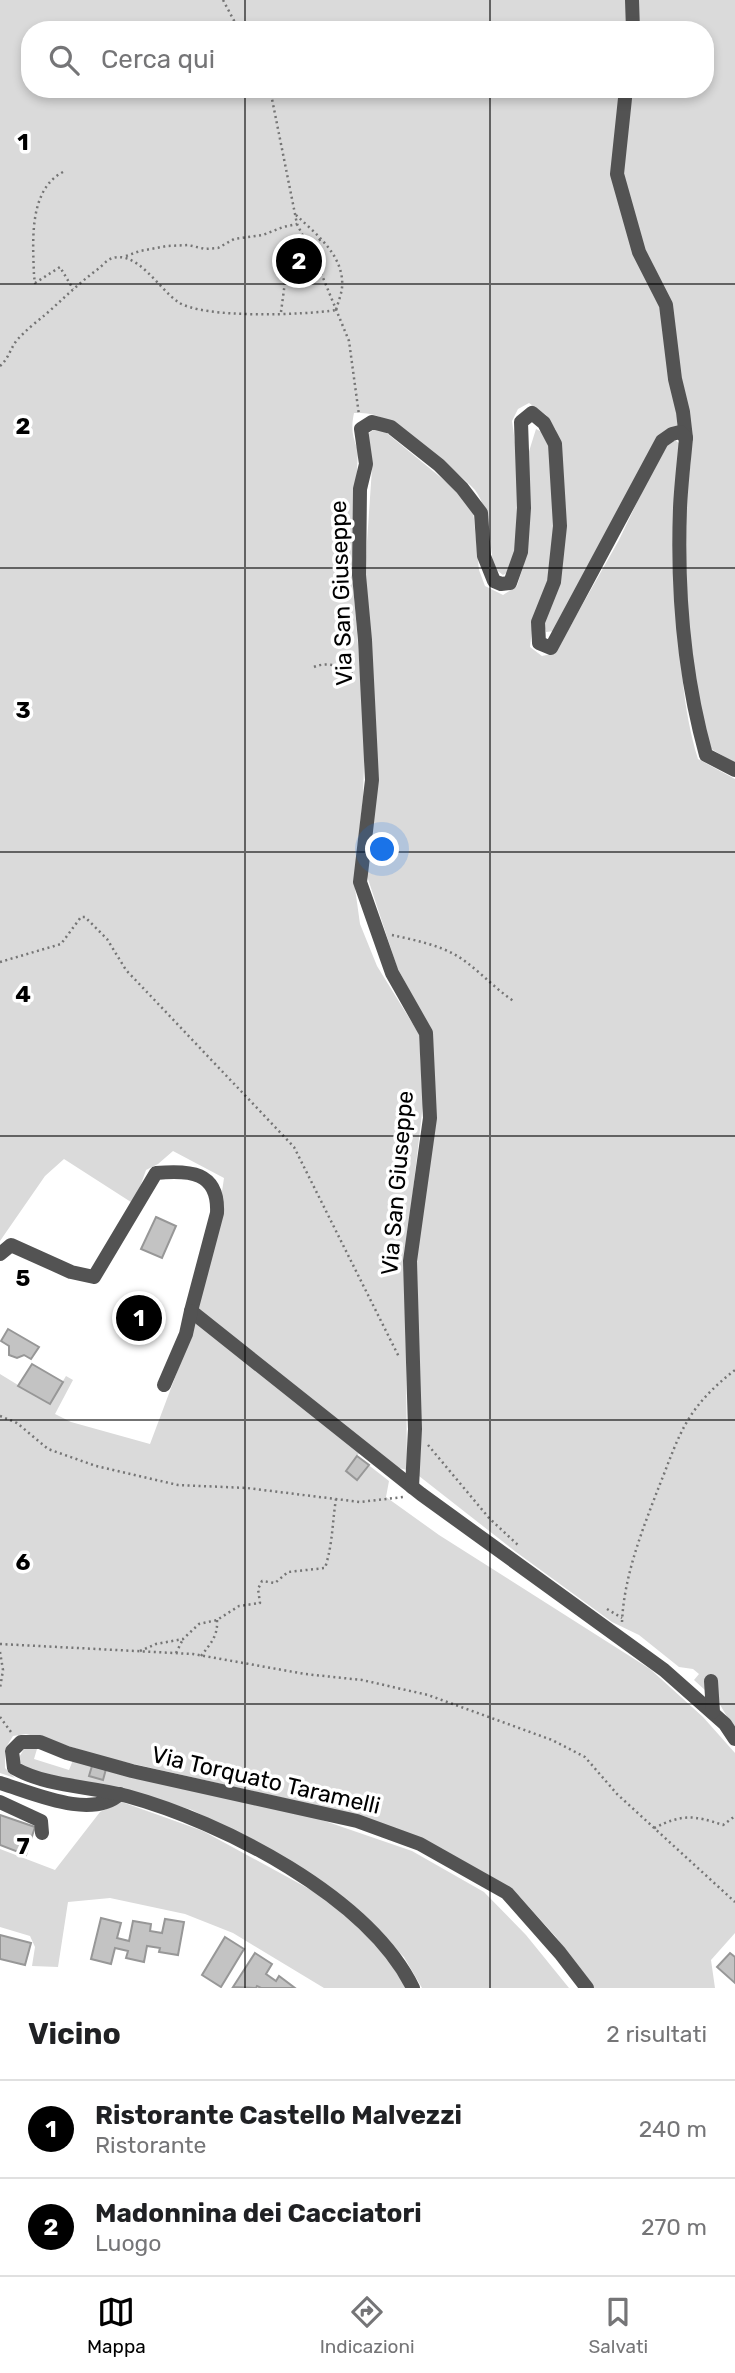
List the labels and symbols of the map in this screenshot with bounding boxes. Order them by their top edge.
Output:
text: 1 [17,128,29,156]
pin: 2 [276,235,322,287]
text: 2 [16,412,30,440]
street label: Via San Giuseppe [324,500,358,686]
text: 3 [15,696,31,724]
your location [365,832,399,866]
text: 4 [15,980,31,1008]
street label: Via San Giuseppe [375,1089,419,1277]
text: 5 [16,1264,31,1292]
pin: 1 [116,1292,162,1344]
text: 6 [16,1548,31,1576]
street label: Via Torquato Taramelli [149,1740,383,1820]
text: 7 [16,1832,30,1860]

